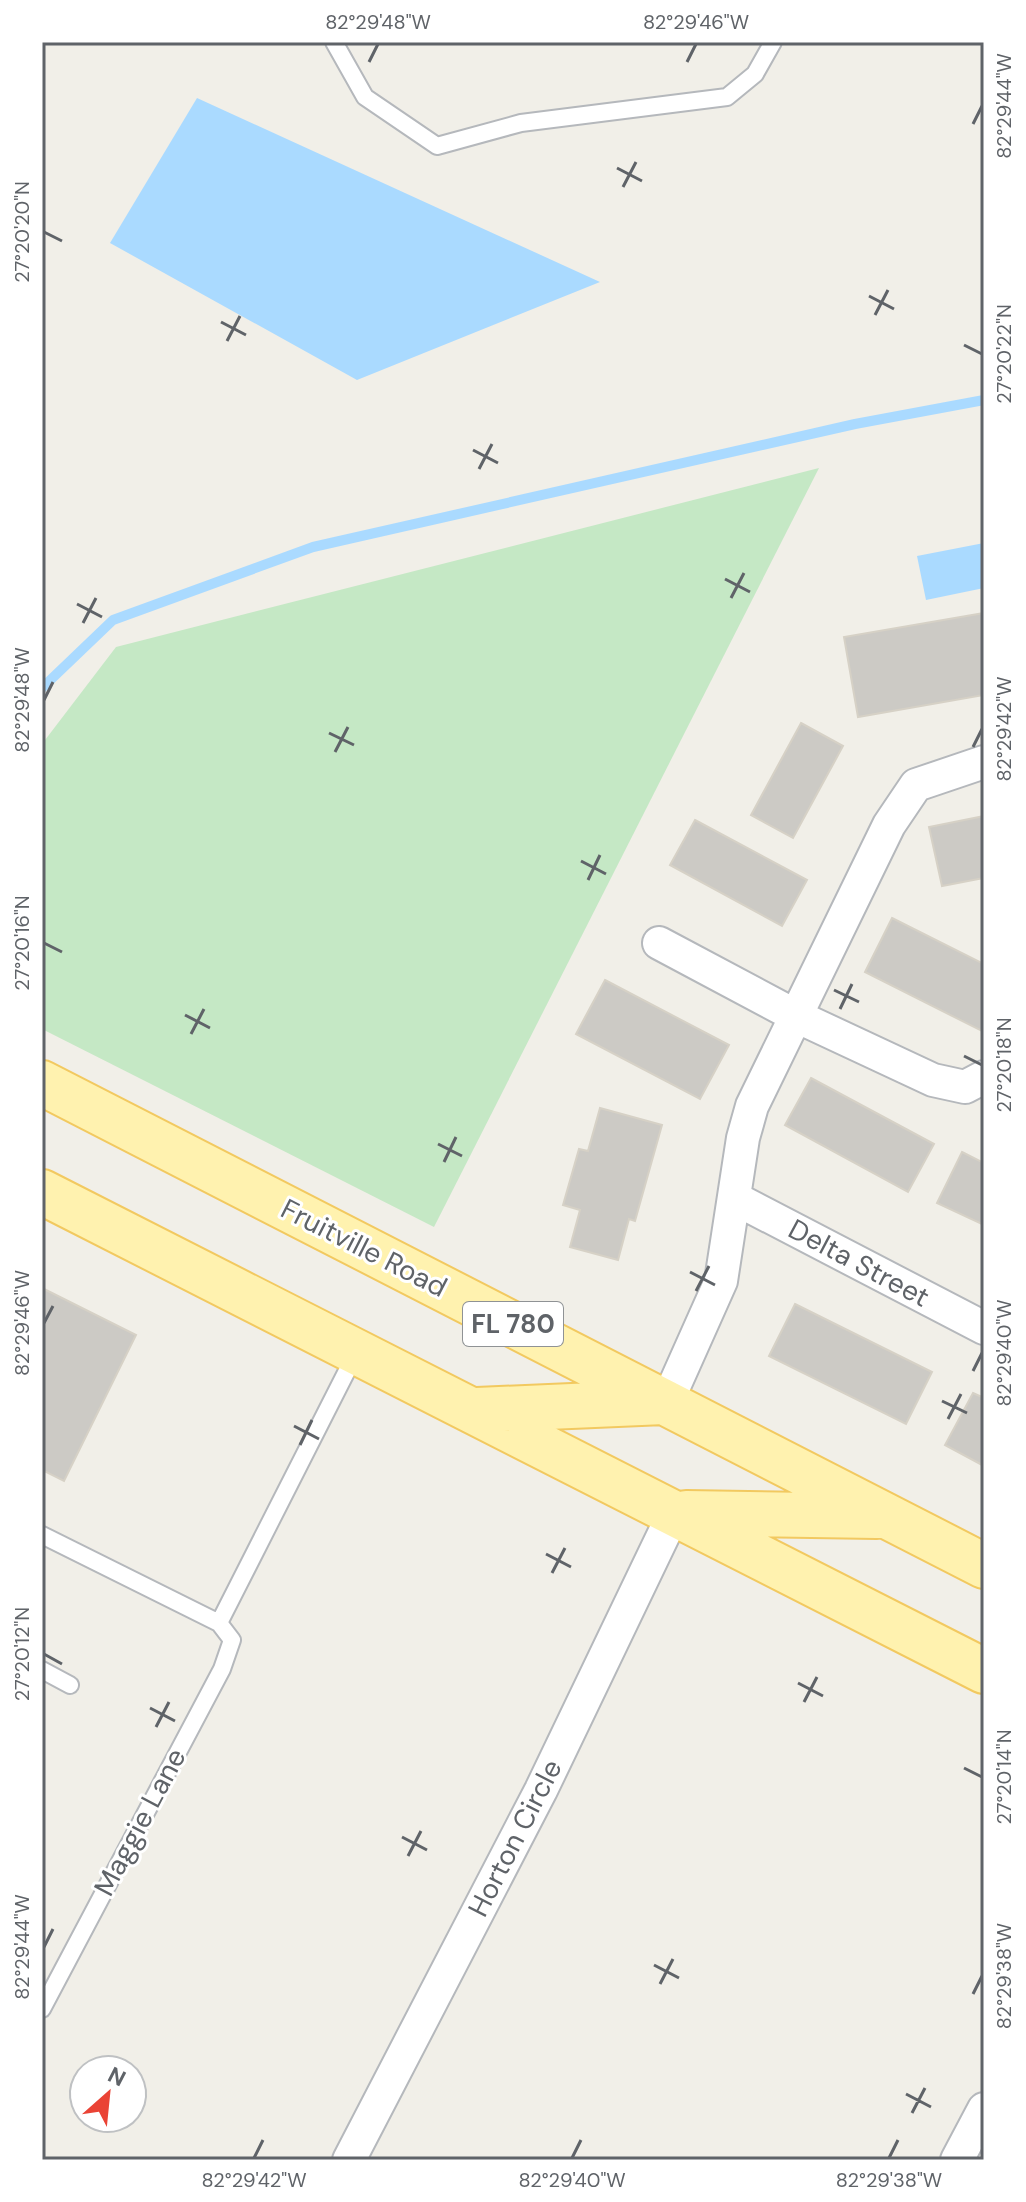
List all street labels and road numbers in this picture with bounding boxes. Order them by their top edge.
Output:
street label: Fruitville Road [275,1190,453,1306]
street label: Delta Street [782,1210,936,1316]
road number: FL 780 [463,1302,563,1346]
street label: Maggie Lane [86,1742,194,1902]
street label: Horton Circle [460,1753,570,1923]

